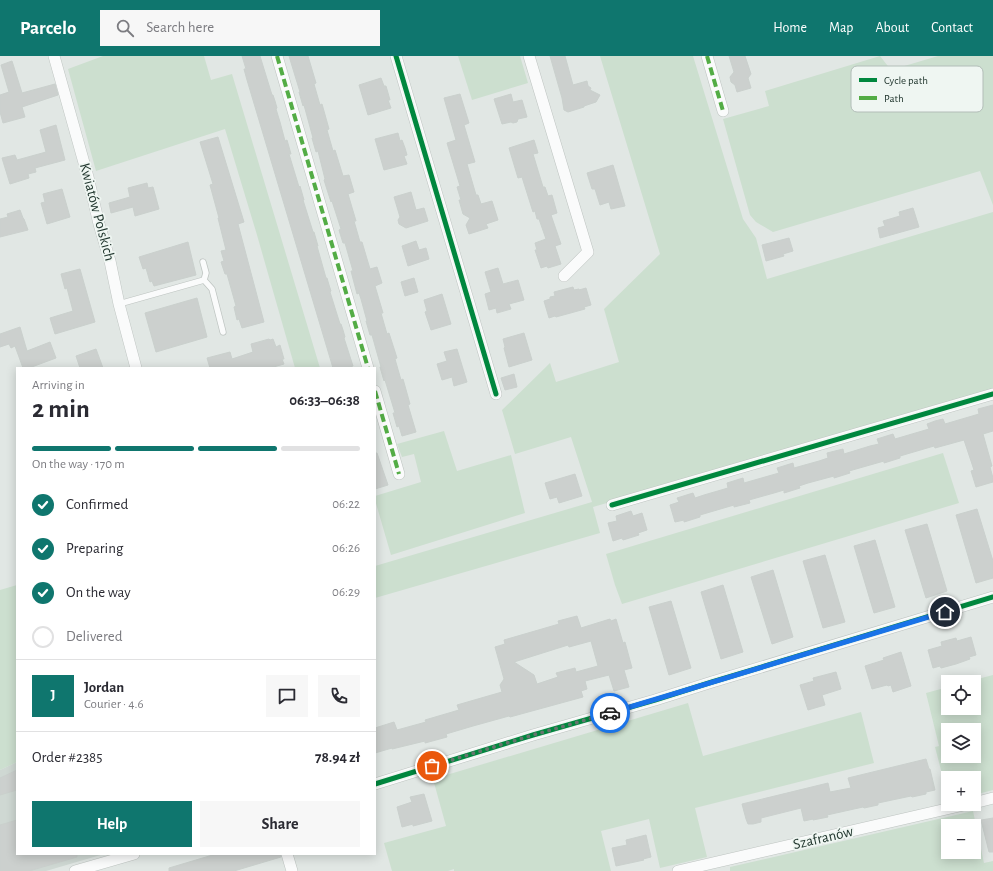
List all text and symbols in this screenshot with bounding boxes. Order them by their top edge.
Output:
search box [100,10,380,46]
icon: search [114,17,136,39]
text: Parcelo [20,19,76,38]
text: Search here [146,20,214,35]
text: Home [773,21,807,35]
text: Map [829,21,853,35]
text: About [875,21,909,35]
text: Contact [931,21,973,35]
legend [851,66,983,112]
text: Cycle path [884,75,928,86]
text: Path [884,93,904,104]
street label: Kwiatów Polskich [77,161,117,263]
text: Arriving in [32,379,85,392]
text: 06:33–06:38 [289,393,360,408]
text: 2 min [32,396,90,422]
text: On the way · 170 m [32,458,125,471]
icon: check [32,494,54,516]
text: Confirmed [66,497,128,512]
text: 06:22 [332,498,360,511]
icon: check [32,538,54,560]
text: Preparing [66,541,123,556]
text: 06:26 [332,542,360,555]
icon: check [32,582,54,604]
text: On the way [66,585,131,600]
text: 06:29 [332,586,360,599]
pin [928,595,962,629]
icon: home [934,601,956,623]
text: Delivered [66,629,123,644]
button: chat [266,675,308,717]
button: phone [318,675,360,717]
map controls [941,675,981,859]
button: locate [941,675,981,715]
text: Jordan [84,680,124,695]
text: J [50,688,56,703]
courier [590,693,630,733]
text: Courier · 4.6 [84,698,144,711]
icon: car [599,702,621,724]
button: layers [941,723,981,763]
pin [415,749,449,783]
text: Order #2385 [32,750,103,765]
text: 78.94 zł [315,750,360,765]
icon: bag [421,755,443,777]
button: + [941,771,981,811]
button: Help [32,801,192,847]
button: Share [200,801,360,847]
button: − [941,819,981,859]
street label: Szafranów [792,824,854,852]

